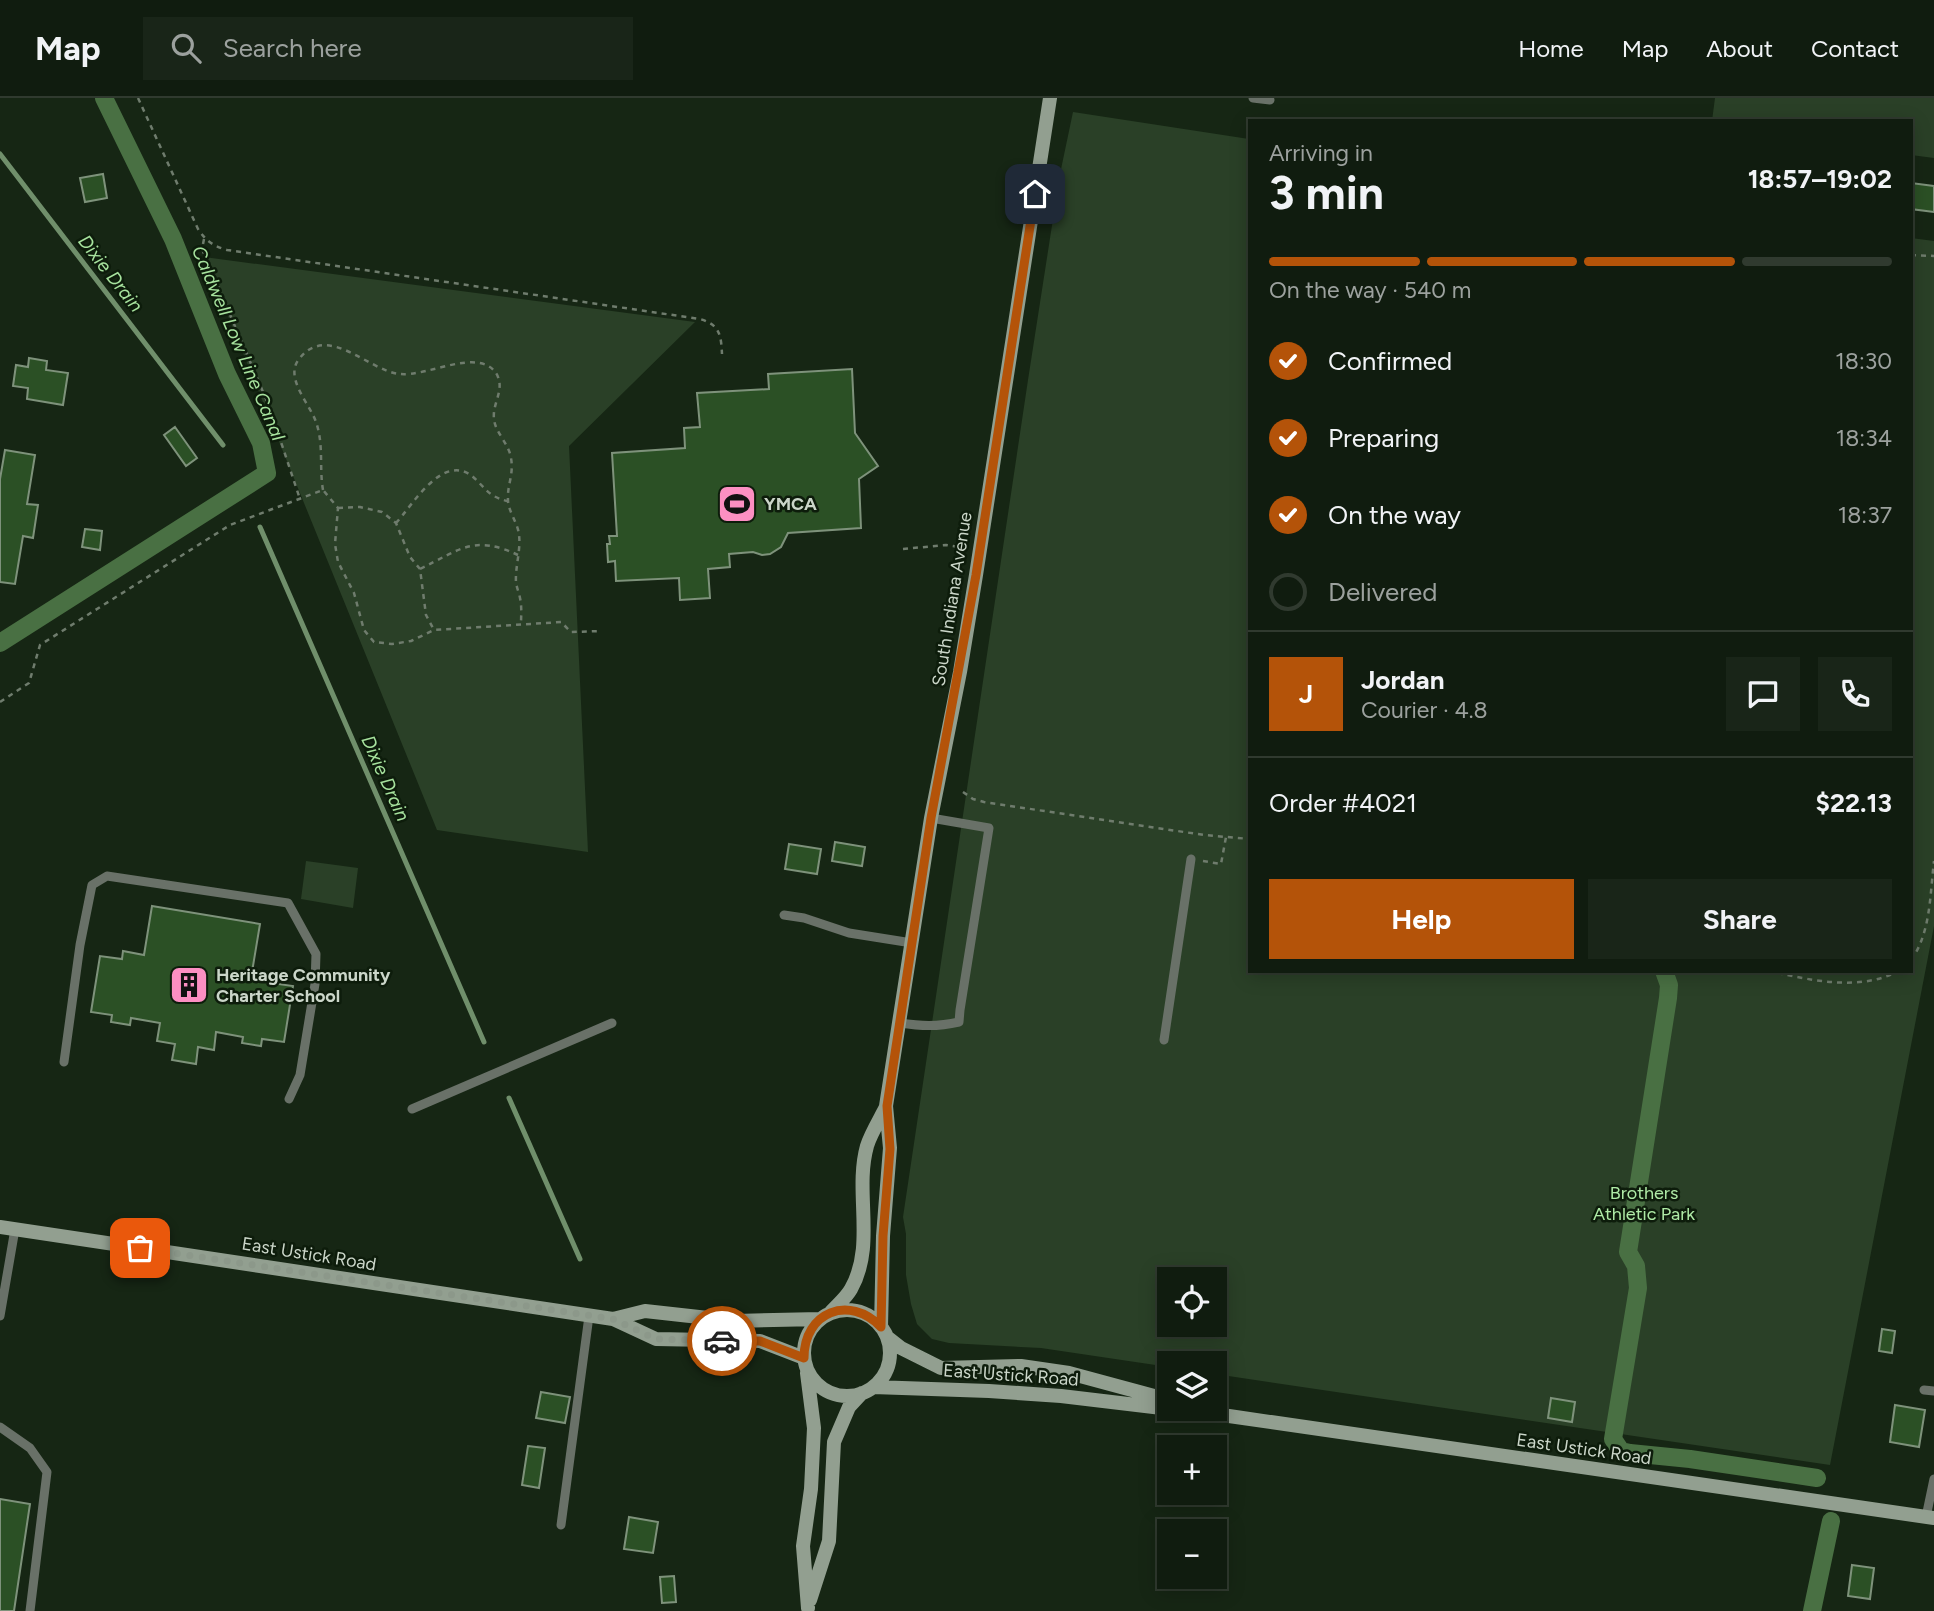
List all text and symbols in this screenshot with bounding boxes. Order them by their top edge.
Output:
search box [143,17,633,80]
text: Map [35,29,101,68]
icon: search [167,29,205,67]
text: Search here [223,32,362,64]
text: Home [1518,34,1584,63]
text: Map [1622,34,1668,63]
text: About [1706,34,1773,63]
text: Contact [1811,34,1899,63]
text: Arriving in [1269,139,1373,167]
text: 18:57–19:02 [1748,163,1892,195]
pin [1005,164,1065,224]
text: 3 min [1269,165,1384,221]
icon: home [1016,175,1054,213]
water label: Dixie Drain [73,230,148,317]
water label: Caldwell Low Line Canal [187,242,290,445]
text: On the way · 540 m [1269,276,1471,304]
icon: check [1269,342,1307,380]
text: Confirmed [1328,345,1452,377]
text: 18:30 [1835,347,1892,375]
icon: check [1269,419,1307,457]
text: Preparing [1328,422,1439,454]
text: 18:34 [1836,424,1892,452]
sports icon: YMCA [716,483,758,525]
place label: YMCA [764,493,817,515]
icon: check [1269,496,1307,534]
text: On the way [1328,499,1461,531]
text: 18:37 [1838,501,1892,529]
street label: South Indiana Avenue [927,510,977,688]
text: Delivered [1328,576,1437,608]
button: chat [1726,657,1800,731]
button: phone [1818,657,1892,731]
text: Jordan [1361,664,1444,696]
text: J [1299,678,1313,710]
text: Courier · 4.8 [1361,696,1488,724]
water label: Dixie Drain [356,732,415,825]
text: Order #4021 [1269,787,1417,819]
text: $22.13 [1816,787,1892,819]
button: Help [1269,879,1574,959]
button: Share [1588,879,1892,959]
building icon: Heritage Community Charter School [168,964,210,1006]
place label: Heritage Community Charter School [216,964,391,1007]
park label: Brothers Athletic Park [1593,1182,1695,1225]
pin [110,1218,170,1278]
icon: bag [121,1229,159,1267]
street label: East Ustick Road [240,1233,378,1275]
map controls [1157,1267,1227,1589]
button: locate [1157,1267,1227,1337]
courier [687,1306,757,1376]
icon: car [703,1322,741,1360]
button: layers [1157,1351,1227,1421]
street label: East Ustick Road [942,1359,1080,1391]
street label: East Ustick Road [1515,1429,1653,1469]
button: + [1157,1435,1227,1505]
button: − [1157,1519,1227,1589]

